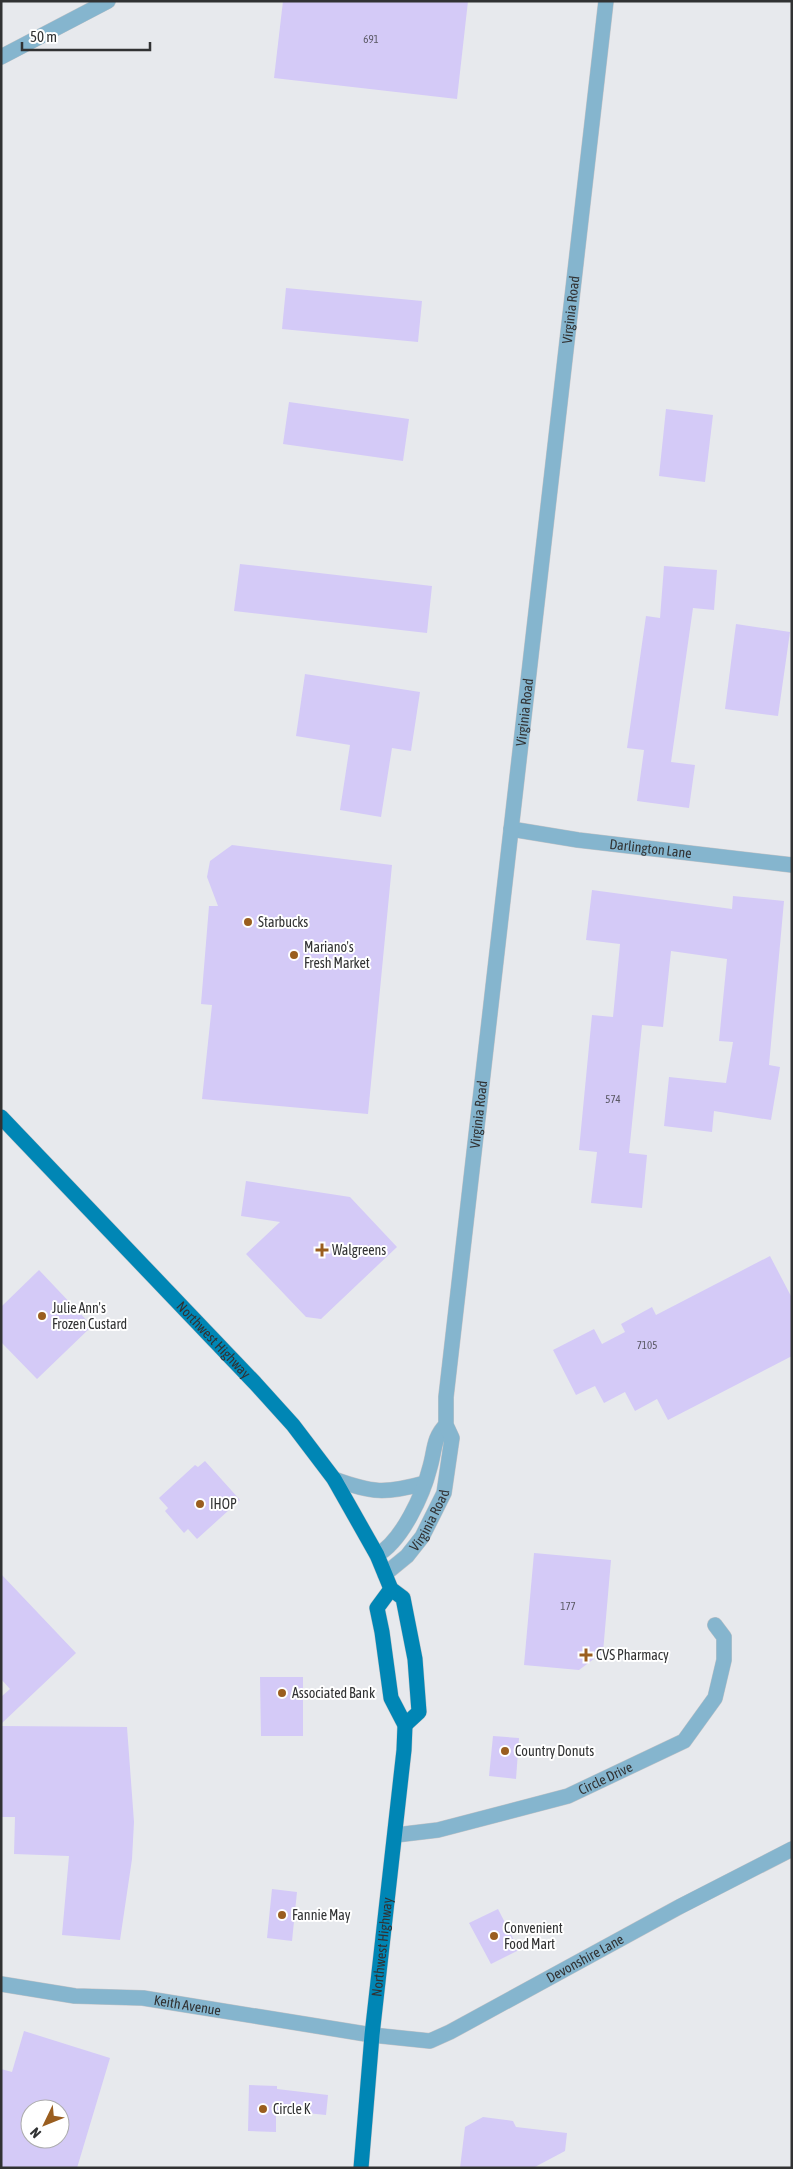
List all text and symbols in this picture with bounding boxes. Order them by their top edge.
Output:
scale bar [22,20,150,52]
text: 50 m [30,28,57,45]
house number: 691 [363,33,379,45]
street label: Virginia Road [559,275,582,345]
street label: Virginia Road [513,677,536,747]
street label: Darlington Lane [609,836,693,861]
place label: Starbucks [258,914,308,930]
marker: Starbucks [242,916,254,928]
place label: Mariano's Fresh Market [304,939,370,971]
marker: Mariano's Fresh Market [288,949,300,961]
street label: Virginia Road [467,1080,490,1149]
house number: 574 [605,1093,621,1105]
place label: Walgreens [332,1242,386,1258]
marker: Walgreens [316,1244,328,1256]
street label: Northwest Highway [173,1298,254,1382]
place label: Julie Ann's Frozen Custard [52,1300,127,1332]
marker: Julie Ann's Frozen Custard [36,1310,48,1322]
house number: 7105 [637,1339,657,1351]
street label: Virginia Road [406,1489,452,1554]
place label: IHOP [210,1496,237,1512]
marker: IHOP [194,1498,206,1510]
house number: 177 [560,1600,576,1612]
place label: CVS Pharmacy [596,1647,669,1663]
marker: CVS Pharmacy [580,1649,592,1661]
place label: Associated Bank [292,1685,375,1701]
marker: Associated Bank [276,1687,288,1699]
place label: Country Donuts [515,1743,594,1759]
marker: Country Donuts [499,1745,511,1757]
street label: Circle Drive [576,1759,635,1798]
street label: Northwest Highway [368,1896,395,1998]
place label: Fannie May [292,1907,351,1923]
marker: Fannie May [276,1909,288,1921]
place label: Convenient Food Mart [504,1920,563,1952]
marker: Convenient Food Mart [488,1930,500,1942]
street label: Devonshire Lane [544,1931,626,1986]
street label: Keith Avenue [153,1992,222,2018]
north arrow [20,2099,70,2149]
place label: Circle K [273,2101,311,2117]
marker: Circle K [257,2103,269,2115]
text: N [27,2124,44,2141]

